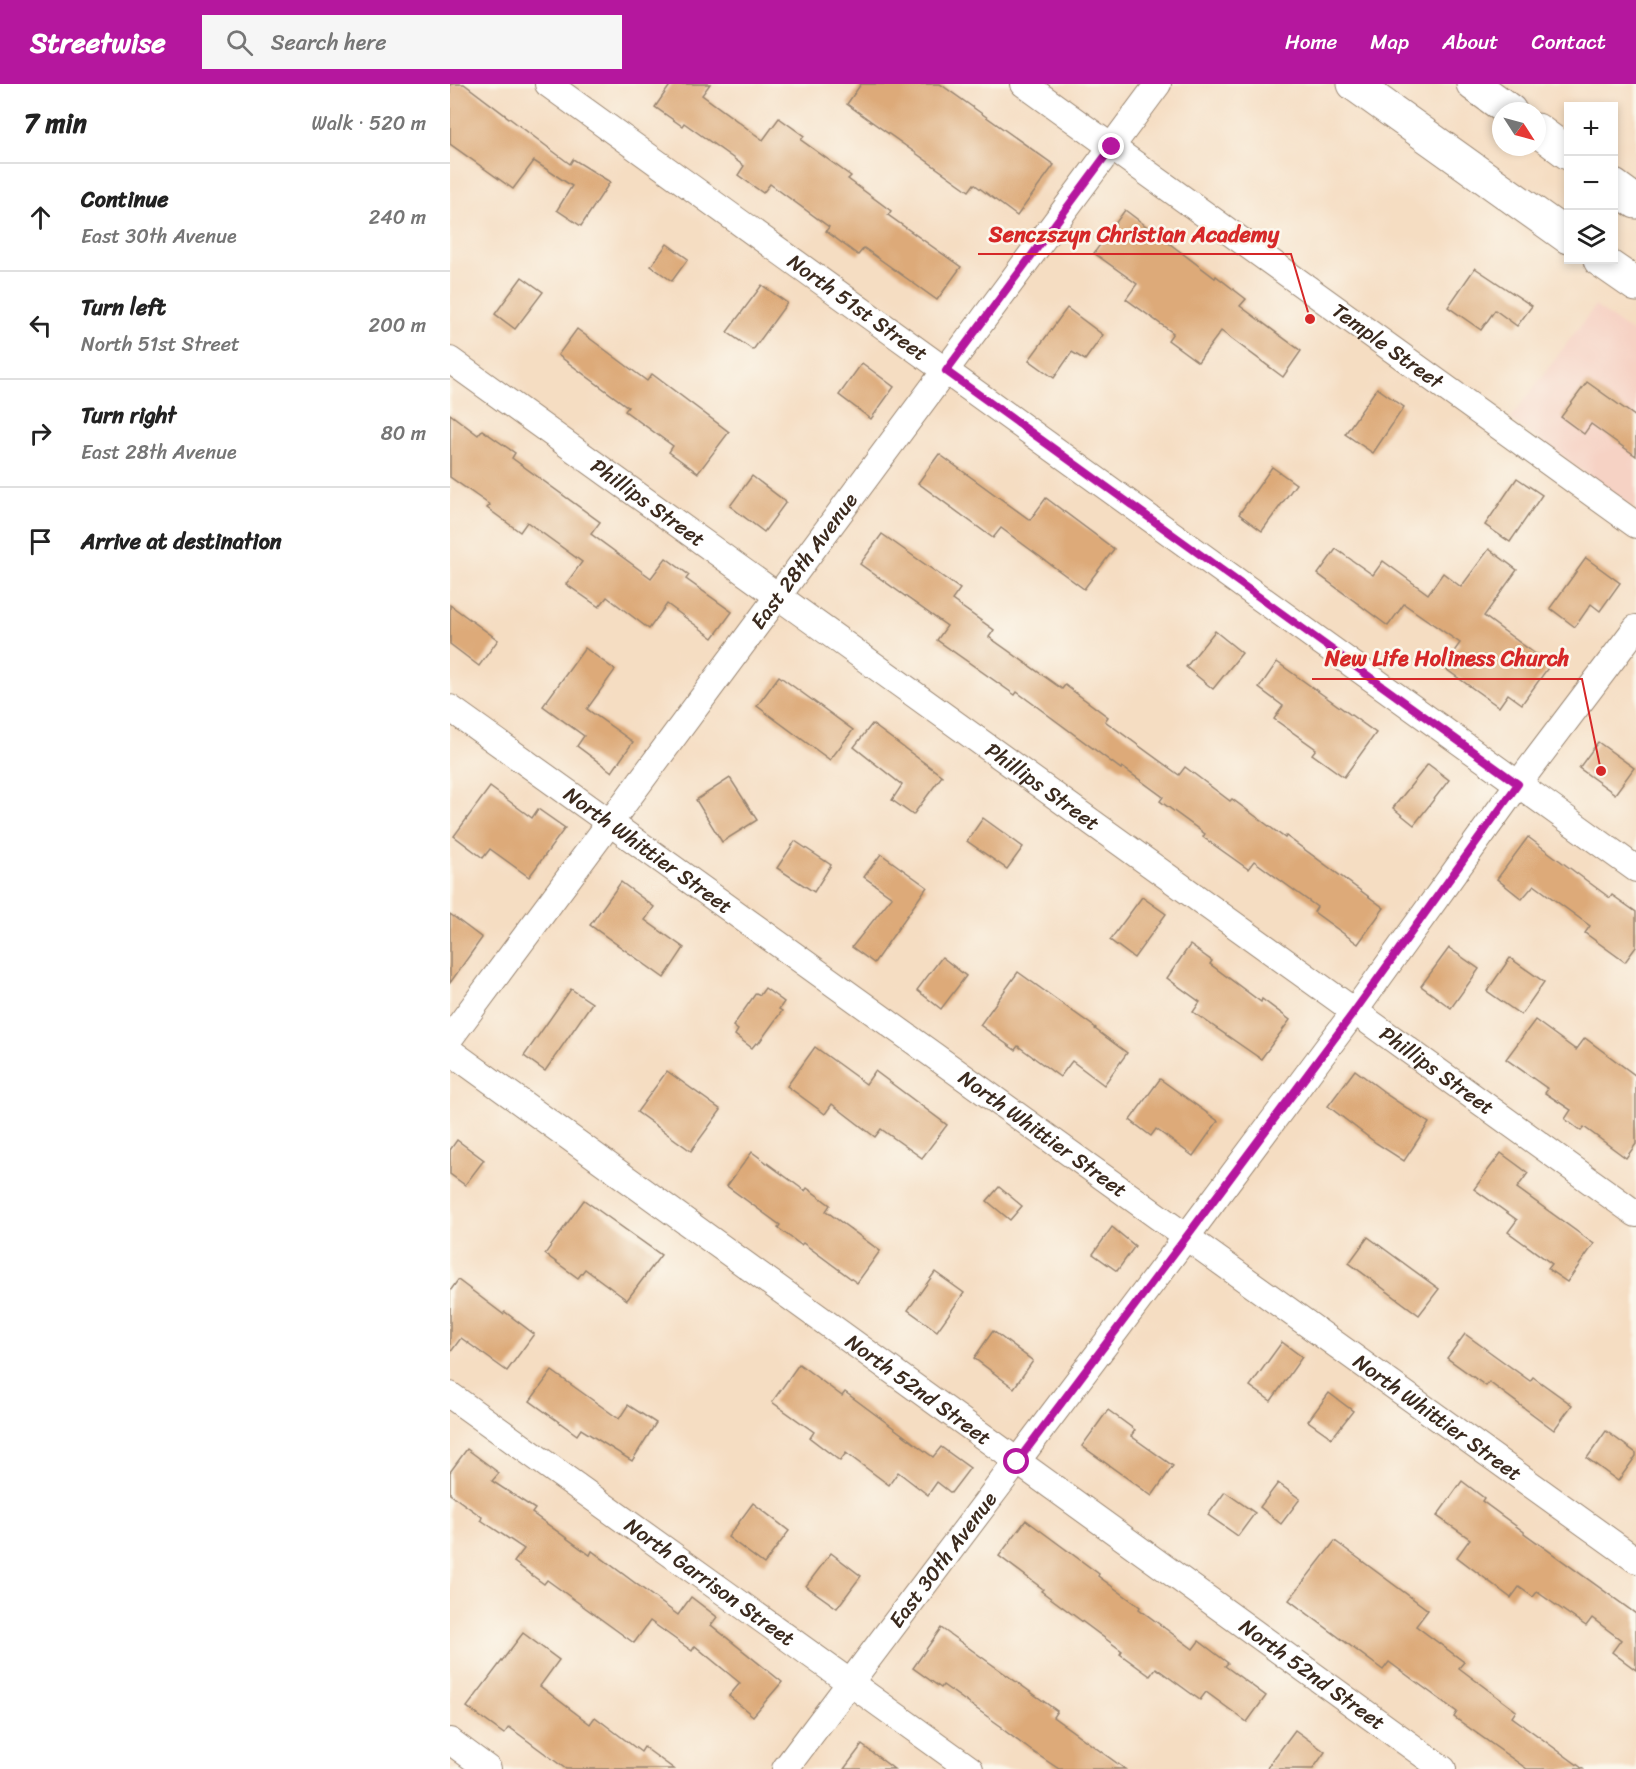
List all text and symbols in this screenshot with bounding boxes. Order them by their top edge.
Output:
search box [202,15,622,69]
text: Streetwise [30,18,166,67]
text: Search here [271,23,387,62]
text: Home [1285,23,1337,61]
text: Map [1370,23,1409,61]
text: About [1442,23,1499,61]
text: Contact [1532,23,1606,61]
icon: search [223,26,256,59]
text: 7 min [24,100,87,146]
north arrow [1492,102,1546,156]
map controls [1564,102,1618,264]
button: + [1564,102,1618,156]
text: Walk · 520 m [312,106,426,141]
route end [1098,133,1124,159]
button: − [1564,156,1618,210]
text: Continue [81,180,169,219]
text: 240 m [369,200,426,235]
icon: ahead [24,201,57,234]
button: layers [1564,210,1618,264]
callout: Senczszyn Christian Academy [978,214,1291,254]
text: Senczszyn Christian Academy [988,215,1280,254]
text: East 30th Avenue [81,219,237,254]
street label: North 51st Street [779,243,937,372]
text: Turn left [81,288,166,327]
street label: Temple Street [1323,292,1453,400]
text: 200 m [369,308,426,343]
icon: left [24,309,57,342]
text: North 51st Street [81,327,240,362]
text: Turn right [81,396,176,435]
text: 80 m [381,416,426,451]
icon: right [24,417,57,450]
text: East 28th Avenue [81,435,237,470]
street label: Phillips Street [582,448,714,557]
street label: East 28th Avenue [740,484,868,638]
text: Arrive at destination [81,522,282,561]
icon: arrive [24,525,57,558]
callout: New Life Holiness Church [1312,639,1582,679]
text: New Life Holiness Church [1324,639,1570,678]
street label: Phillips Street [977,732,1108,841]
street label: North Whittier Street [555,776,741,925]
street label: Phillips Street [1371,1016,1503,1125]
street label: North Whittier Street [950,1060,1136,1208]
street label: North 52nd Street [837,1323,1000,1456]
street label: North Whittier Street [1345,1343,1530,1492]
route start [1003,1448,1029,1474]
street label: East 30th Avenue [878,1483,1007,1637]
street label: North Garrison Street [616,1507,803,1657]
street label: North 52nd Street [1231,1608,1394,1741]

